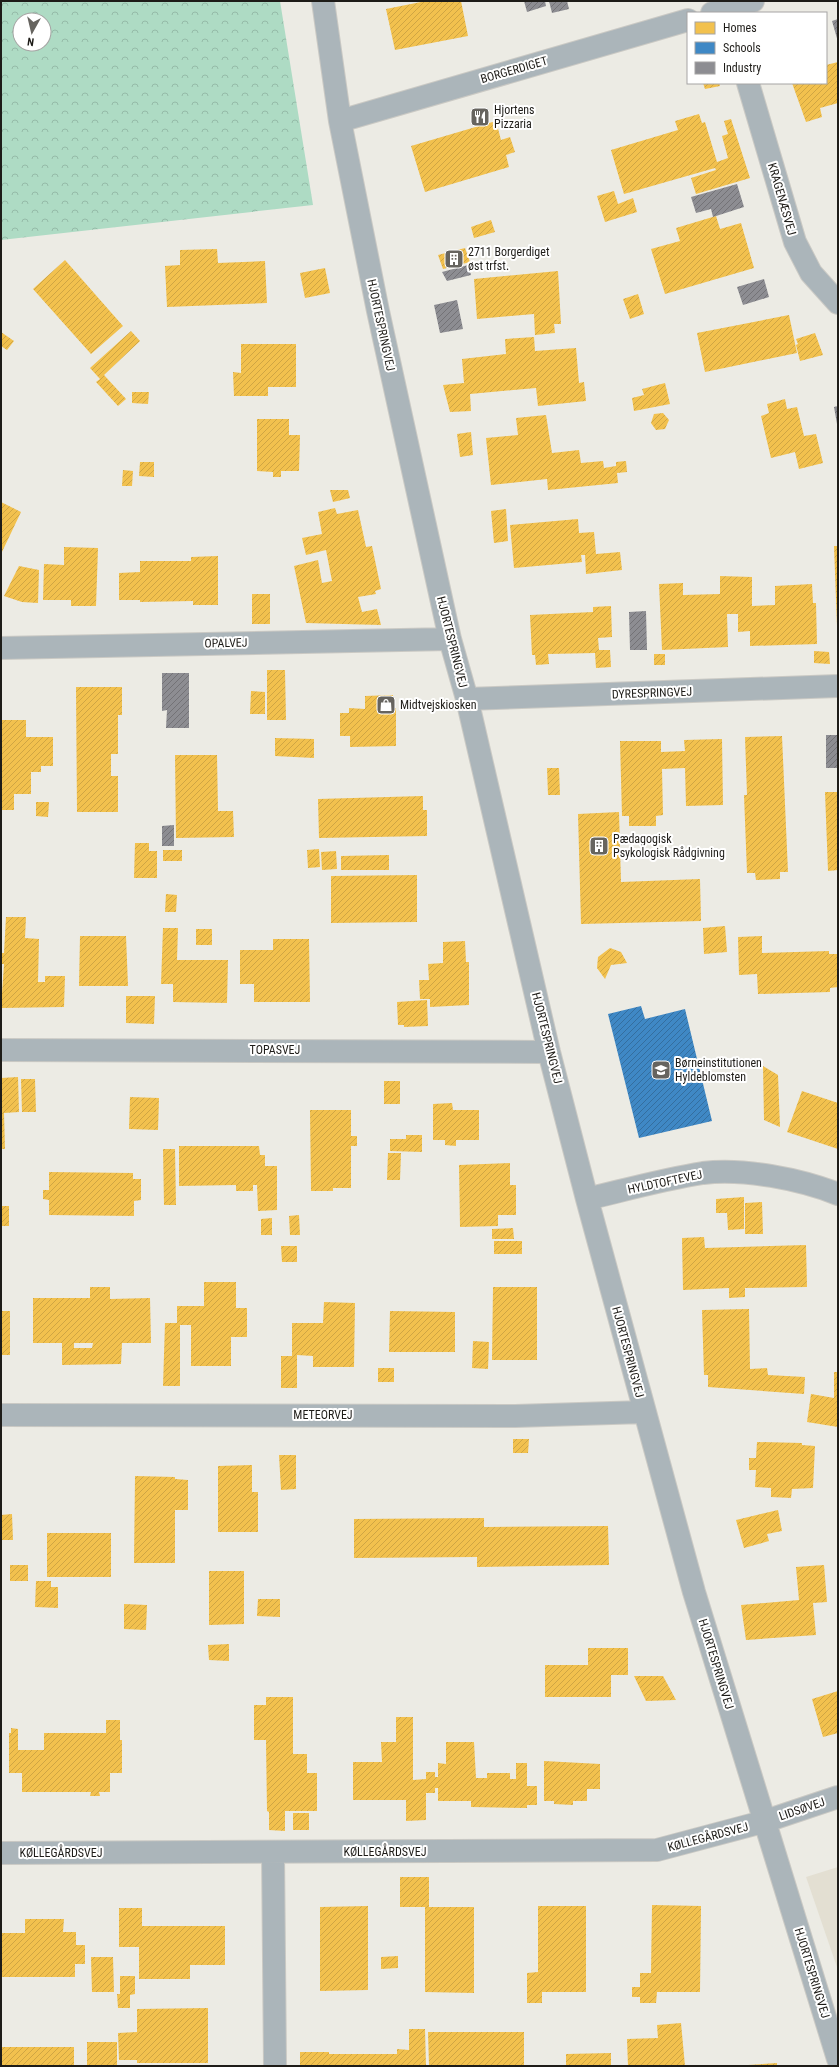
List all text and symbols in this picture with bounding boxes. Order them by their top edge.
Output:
north arrow [12,12,52,52]
legend [687,12,827,84]
text: Homes [723,21,757,35]
text: N [26,34,35,48]
text: Schools [723,41,761,55]
street label: BORGERDIGET [479,54,549,86]
text: Industry [723,61,761,75]
place label: Hjortens Pizzaria [494,103,535,131]
restaurant icon: Hjortens Pizzaria [469,106,491,128]
street label: KRAGENÆSVEJ [765,161,799,237]
place label: 2711 Borgerdiget øst trfst. [468,245,550,273]
building icon: 2711 Borgerdiget øst trfst. [443,248,465,270]
street label: HJORTESPRINGVEJ [364,278,398,372]
street label: HJORTESPRINGVEJ [434,595,470,689]
street label: OPALVEJ [204,636,248,650]
street label: DYRESPRINGVEJ [612,685,692,701]
shop icon: Midtvejskiosken [375,694,397,716]
place label: Midtvejskiosken [400,698,477,712]
place label: Pædagogisk Psykologisk Rådgivning [613,832,725,860]
building icon: Pædagogisk Psykologisk Rådgivning [588,835,610,857]
street label: HJORTESPRINGVEJ [529,991,565,1085]
street label: TOPASVEJ [250,1043,300,1057]
place label: Børneinstitutionen Hyldeblomsten [675,1056,762,1084]
school or university icon: Børneinstitutionen Hyldeblomsten [650,1059,672,1081]
street label: HYLDTOFTEVEJ [626,1167,704,1197]
street label: HJORTESPRINGVEJ [609,1305,647,1399]
street label: METEORVEJ [293,1408,353,1422]
street label: HJORTESPRINGVEJ [696,1617,736,1711]
street label: LIDSØVEJ [777,1795,827,1823]
street label: KØLLEGÅRDSVEJ [666,1818,750,1854]
street label: KØLLEGÅRDSVEJ [344,1843,426,1859]
street label: KØLLEGÅRDSVEJ [20,1844,102,1860]
street label: HJORTESPRINGVEJ [792,1926,832,2020]

